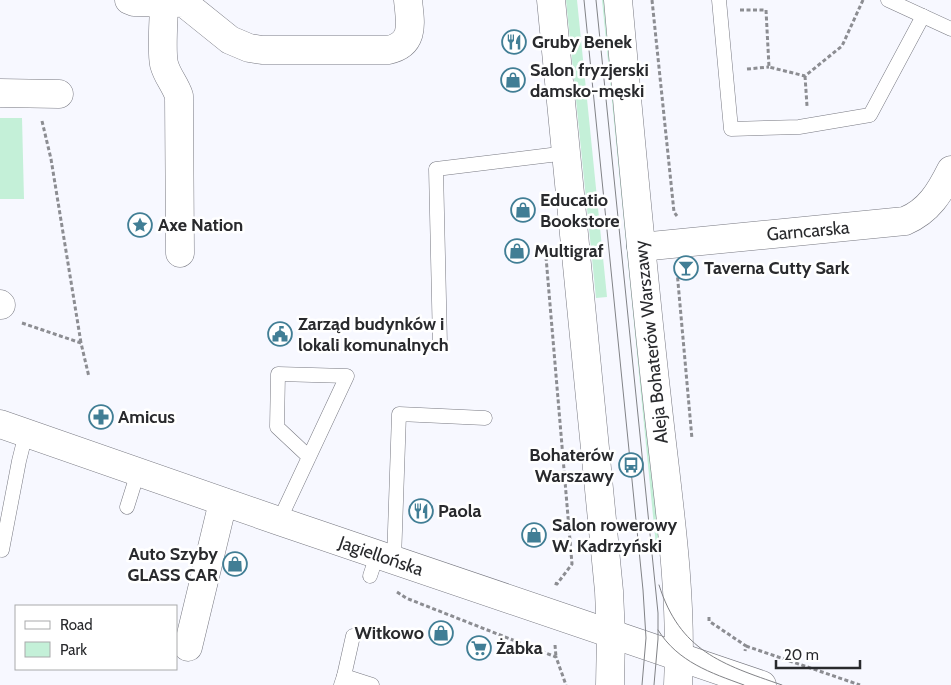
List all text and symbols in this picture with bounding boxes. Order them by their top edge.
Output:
restaurant icon: Gruby Benek [501,29,527,55]
place label: Gruby Benek [532,31,632,53]
place label: Salon fryzjerski damsko-męski [530,59,649,102]
shop icon: Salon fryzjerski damsko-męski [500,67,526,93]
place label: Educatio Bookstore [540,189,620,232]
shop icon: Educatio Bookstore [510,197,536,223]
place icon: Axe Nation [127,212,153,238]
place label: Axe Nation [158,214,243,236]
street label: Garncarska [766,216,851,246]
shop icon: Multigraf [504,238,530,264]
street label: Aleja Bohaterów Warszawy [629,239,673,445]
place label: Multigraf [534,240,604,262]
bar icon: Taverna Cutty Sark [673,255,699,281]
place label: Taverna Cutty Sark [704,257,850,279]
place label: Zarząd budynków i lokali komunalnych [298,313,449,356]
public building icon: Zarząd budynków i lokali komunalnych [267,321,293,347]
pharmacy icon: Amicus [88,404,114,430]
place label: Amicus [118,406,175,428]
place label: Bohaterów Warszawy [529,444,614,487]
bus stop icon: Bohaterów Warszawy [618,452,644,478]
restaurant icon: Paola [408,498,434,524]
place label: Paola [438,500,481,522]
place label: Salon rowerowy W. Kadrzyński [552,514,677,557]
shop icon: Salon rowerowy W. Kadrzyński [521,522,547,548]
street label: Jagiellońska [335,531,426,581]
place label: Auto Szyby GLASS CAR [127,543,219,586]
shop icon: Auto Szyby GLASS CAR [222,551,248,577]
legend [15,605,178,670]
text: Road [60,616,93,634]
shop icon: Witkowo [428,620,454,646]
place label: Witkowo [355,622,424,644]
supermarket icon: Żabka [466,635,492,661]
place label: Żabka [496,637,543,659]
scale bar [776,638,860,670]
text: Park [60,641,87,659]
text: 20 m [784,646,819,664]

